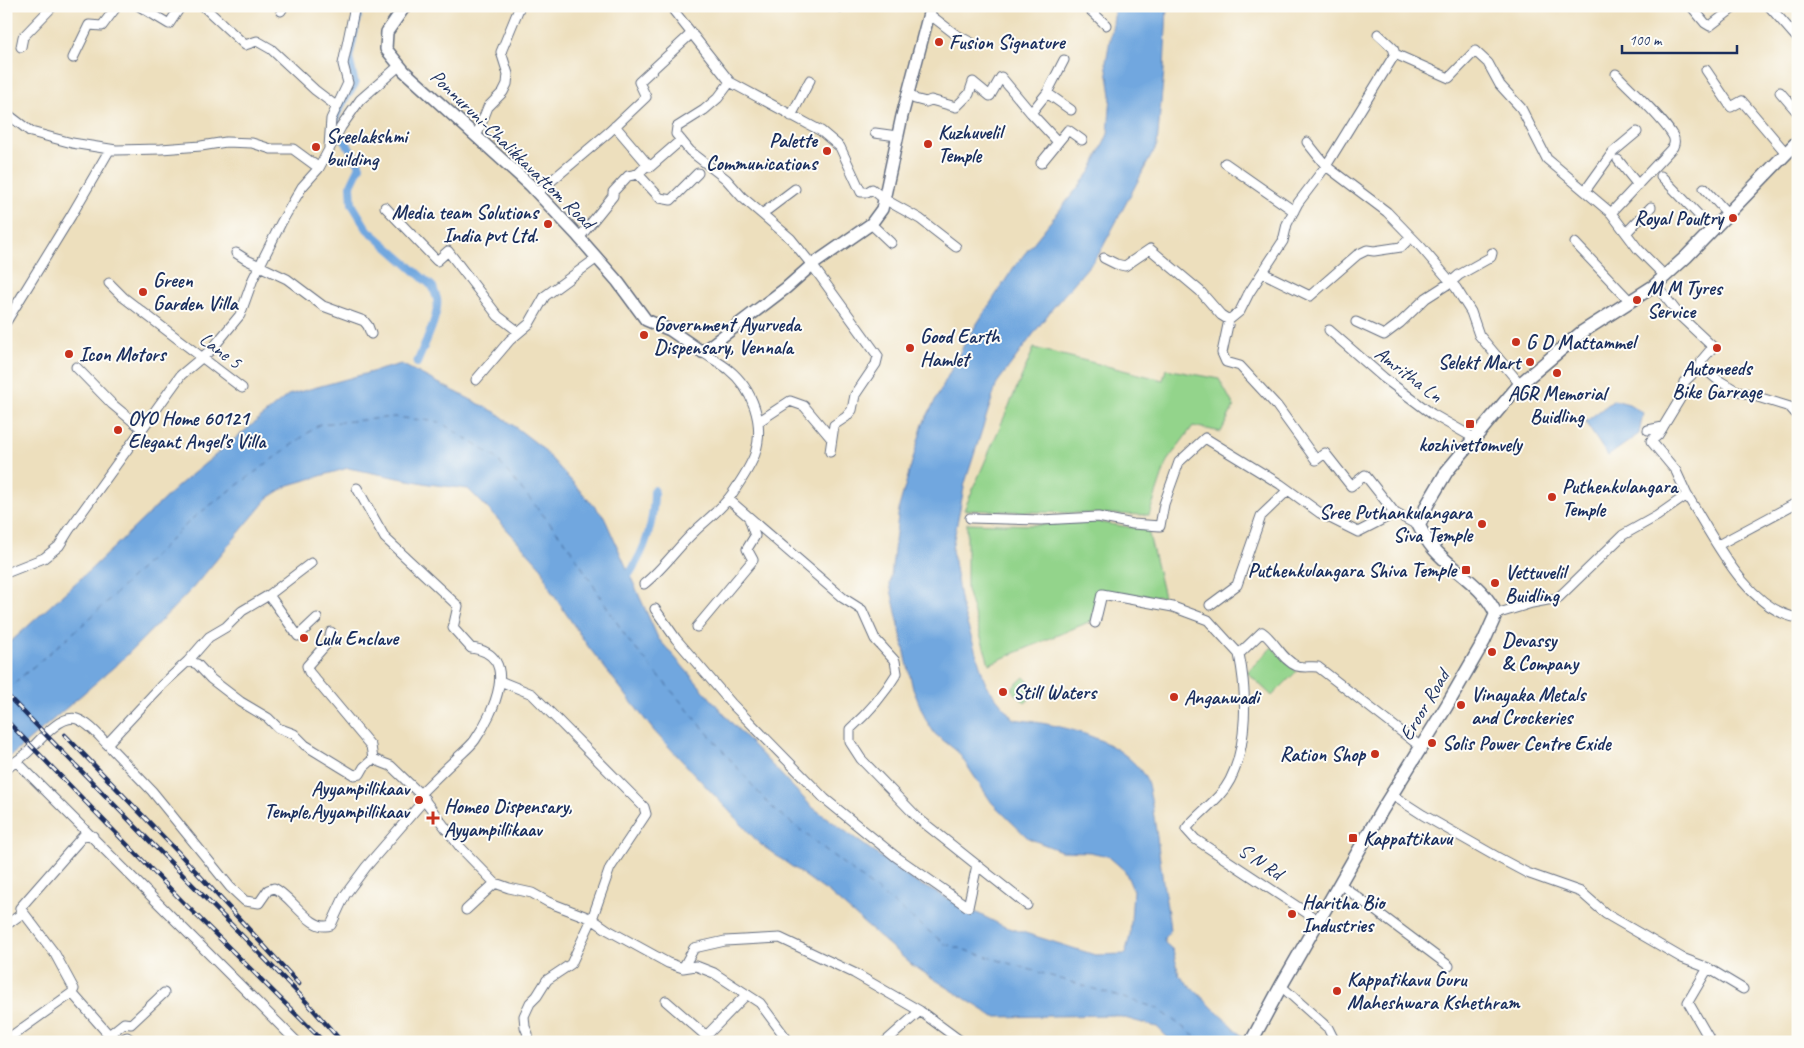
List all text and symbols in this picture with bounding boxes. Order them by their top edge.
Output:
scale bar [1622,22,1736,54]
place label: Fusion Signature [949,30,1067,55]
text: 100 m [1629,31,1663,50]
marker: Fusion Signature [933,36,945,48]
street label: Ponnuruni-Chalikkavattom Road [425,64,602,237]
place label: Kuzhuvelil Temple [938,120,1006,168]
place label: Sreelakshmi building [326,124,410,172]
place label: Palette Communications [706,128,819,176]
marker: Kuzhuvelil Temple [922,138,934,150]
marker: Sreelakshmi building [310,141,322,153]
marker: Palette Communications [821,145,833,157]
place label: Media team Solutions India pvt Ltd. [392,200,540,248]
place label: Royal Poultry [1634,206,1725,231]
marker: Royal Poultry [1727,212,1739,224]
marker: Media team Solutions India pvt Ltd. [542,218,554,230]
place label: Green Garden Villa [153,268,240,316]
place label: M M Tyres Service [1647,276,1724,324]
marker: Green Garden Villa [137,286,149,298]
marker: M M Tyres Service [1631,294,1643,306]
place label: Government Ayurveda Dispensary, Vennala [654,312,802,360]
place label: Good Earth Hamlet [920,324,1001,372]
street label: Lane 5 [195,326,248,375]
marker: Government Ayurveda Dispensary, Vennala [638,329,650,341]
place label: G D Mattammel [1526,330,1639,355]
marker: G D Mattammel [1510,336,1522,348]
street label: Amritha Ln [1370,341,1448,409]
place label: Icon Motors [79,342,167,367]
marker: Good Earth Hamlet [904,342,916,354]
marker: Autoneeds Bike Garrage [1711,342,1723,354]
marker: Icon Motors [63,348,75,360]
place label: Selekt Mart [1438,350,1522,375]
marker: Selekt Mart [1524,356,1536,368]
place label: Autoneeds Bike Garrage [1672,356,1763,404]
marker: AGR Memorial Buidling [1551,367,1563,379]
place label: AGR Memorial Buidling [1508,381,1610,429]
place label: OYO Home 60121 Elegant Angel's Villa [128,406,267,454]
marker: kozhivettomvely [1464,418,1476,430]
marker: OYO Home 60121 Elegant Angel's Villa [112,424,124,436]
place label: kozhivettomvely [1418,432,1524,457]
place label: Puthenkulangara Temple [1562,474,1679,522]
marker: Puthenkulangara Temple [1546,491,1558,503]
place label: Sree Puthankulangara Siva Temple [1319,500,1474,548]
marker: Sree Puthankulangara Siva Temple [1476,518,1488,530]
place label: Puthenkulangara Shiva Temple [1248,558,1458,583]
place label: Vettuvelil Buidling [1505,560,1569,608]
marker: Puthenkulangara Shiva Temple [1460,564,1472,576]
marker: Vettuvelil Buidling [1489,577,1501,589]
place label: Lulu Enclave [314,626,400,651]
place label: Devassy & Company [1502,628,1580,676]
marker: Lulu Enclave [298,632,310,644]
marker: Devassy & Company [1486,646,1498,658]
street label: Eroor Road [1394,663,1457,745]
place label: Still Waters [1013,680,1098,705]
place label: Vinayaka Metals and Crockeries [1471,682,1587,730]
place label: Anganwadi [1184,685,1262,710]
marker: Still Waters [997,686,1009,698]
marker: Anganwadi [1168,691,1180,703]
marker: Vinayaka Metals and Crockeries [1455,699,1467,711]
place label: Solis Power Centre Exide [1442,731,1612,756]
marker: Solis Power Centre Exide [1426,737,1438,749]
place label: Ration Shop [1280,742,1366,767]
marker: Ration Shop [1369,748,1381,760]
place label: Ayyampillikaav Temple,Ayyampillikaav [264,776,411,825]
marker: Ayyampillikaav Temple,Ayyampillikaav [413,794,425,806]
place label: Homeo Dispensary, Ayyampillikaav [444,794,572,843]
marker: Homeo Dispensary, Ayyampillikaav [426,811,440,825]
place label: Kappattikavu [1363,826,1454,851]
marker: Kappattikavu [1347,832,1359,844]
street label: S N Rd [1234,838,1290,887]
place label: Haritha Bio Industries [1302,890,1386,938]
marker: Haritha Bio Industries [1286,908,1298,920]
place label: Kappatikavu Guru Maheshwara Kshethram [1347,967,1521,1015]
marker: Kappatikavu Guru Maheshwara Kshethram [1331,985,1343,997]

